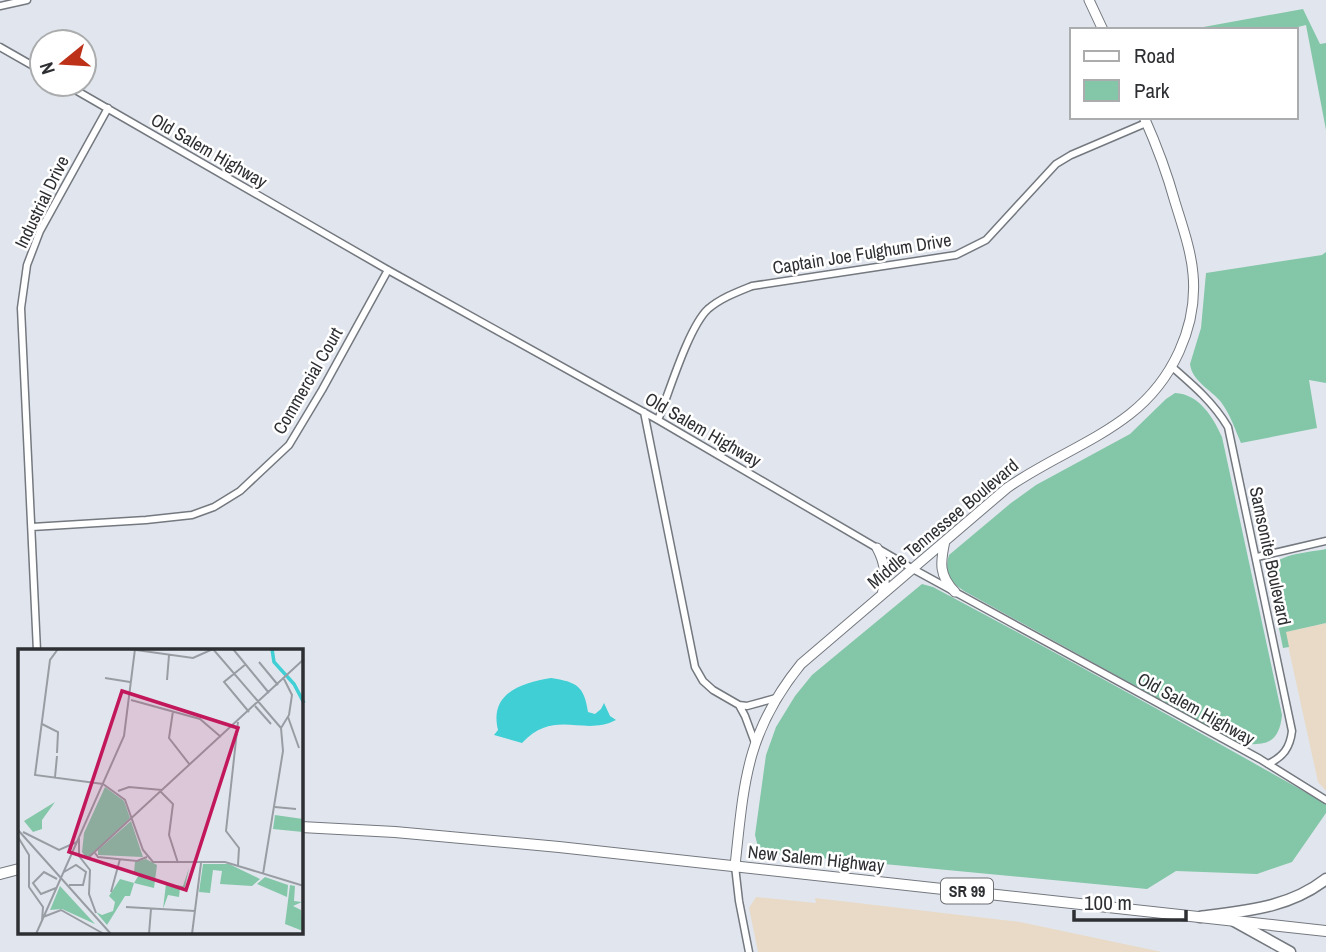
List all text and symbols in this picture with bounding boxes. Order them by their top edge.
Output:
north arrow [28,28,98,98]
legend [1070,28,1298,119]
text: Road [1134,41,1175,70]
text: N [33,59,61,78]
text: Park [1134,76,1170,105]
street label: Old Salem Highway [147,107,273,194]
street label: Industrial Drive [8,151,75,252]
street label: Captain Joe Fulghum Drive [771,227,953,280]
street label: Commercial Court [267,323,348,439]
street label: Old Salem Highway [641,386,767,473]
street label: Middle Tennessee Boulevard [862,453,1024,594]
street label: Samsonite Boulevard [1244,484,1297,628]
inset map [18,649,303,934]
street label: Old Salem Highway [1133,666,1260,751]
street label: New Salem Highway [747,839,886,878]
road number: SR 99 [941,878,993,904]
scale bar [1074,878,1186,922]
text: 100 m [1084,888,1132,917]

